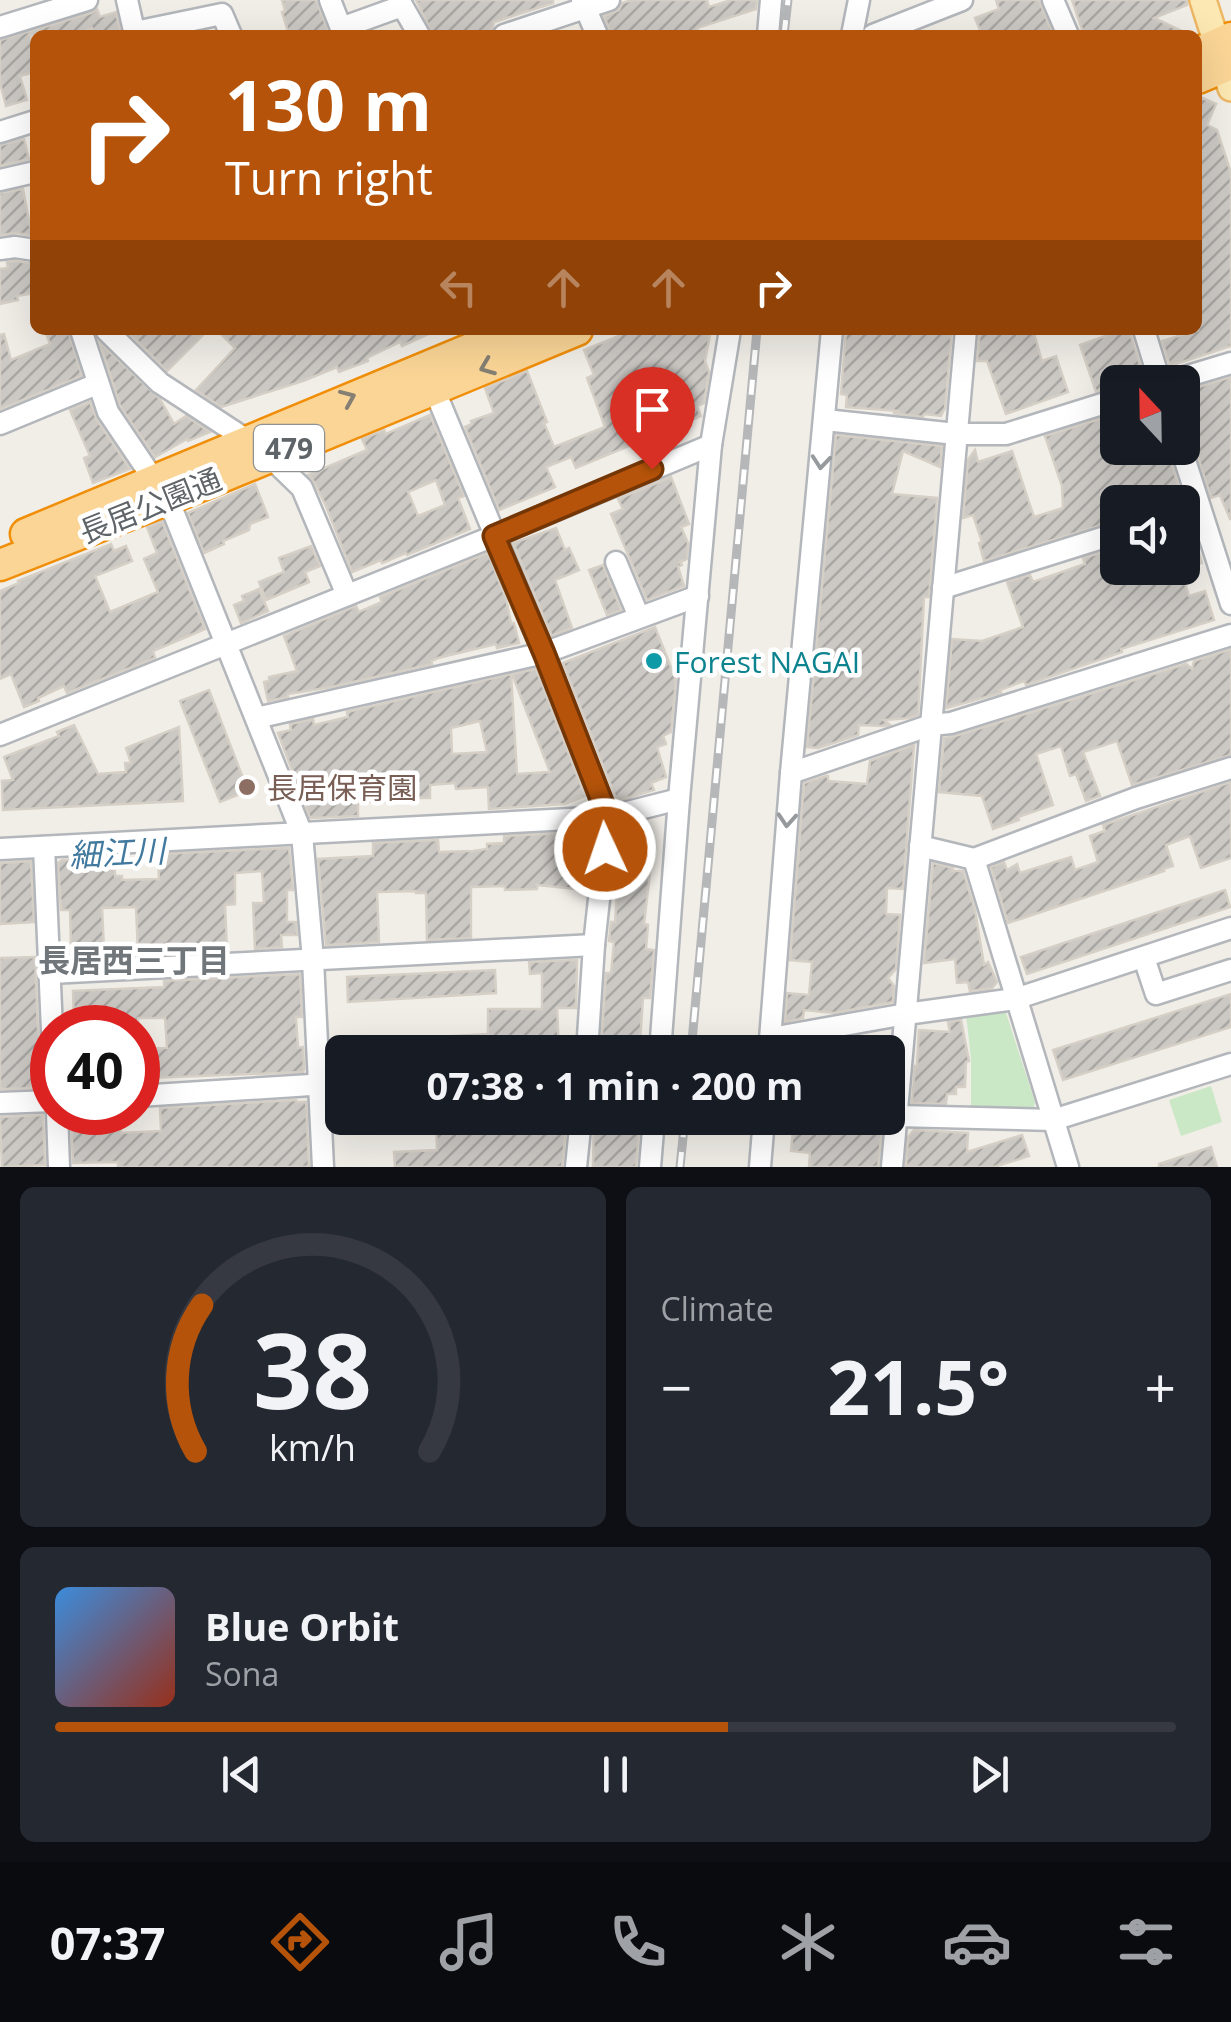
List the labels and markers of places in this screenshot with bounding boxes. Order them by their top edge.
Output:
pin [610,367,695,470]
place label: Forest NAGAI [674,641,860,682]
marker: Forest NAGAI [643,650,665,672]
place label: 長居保育園 [267,767,417,808]
marker: 長居保育園 [236,776,258,798]

